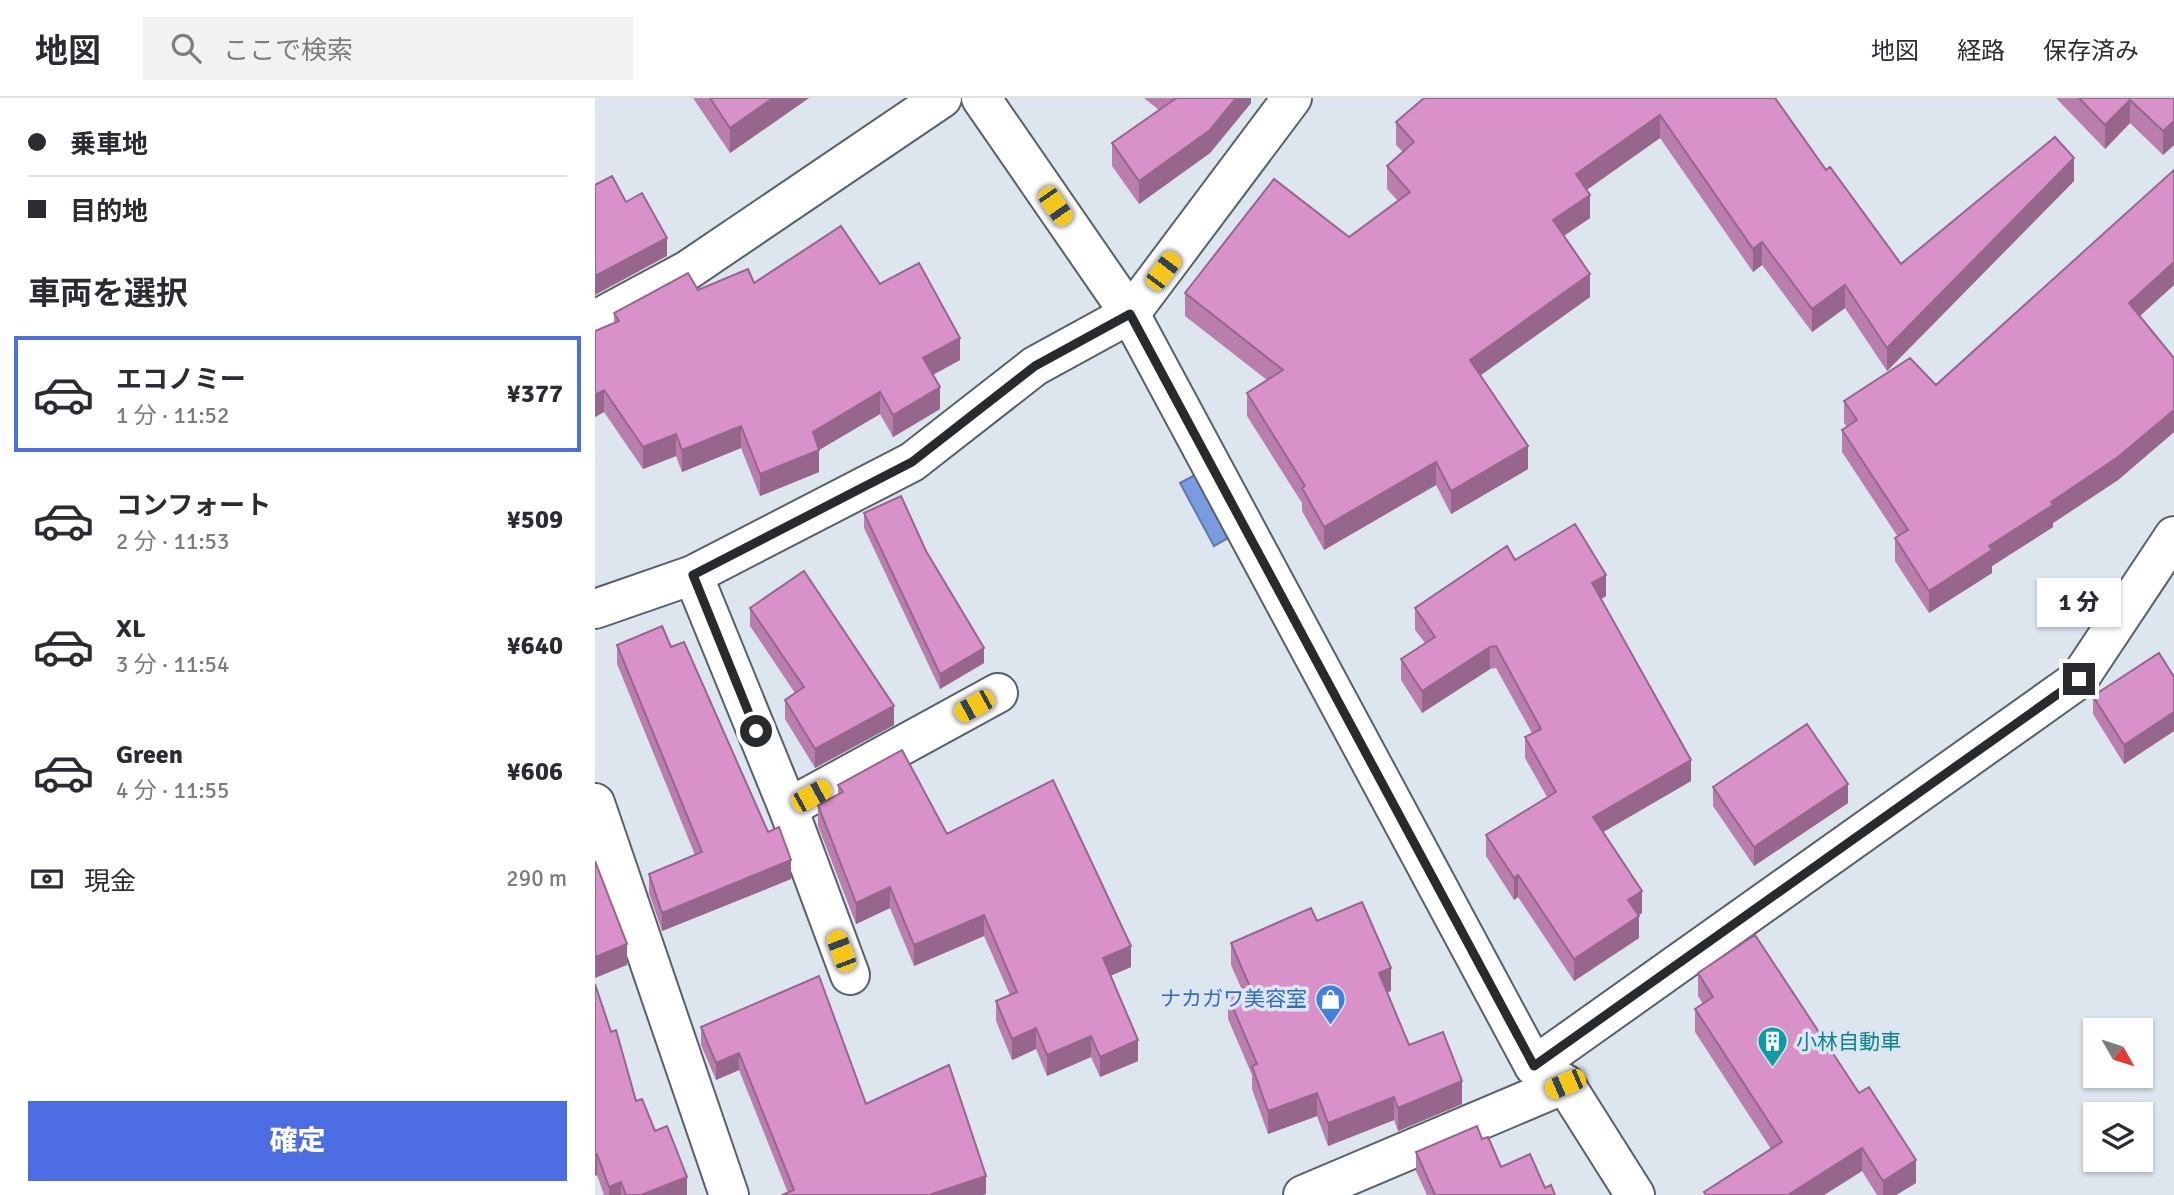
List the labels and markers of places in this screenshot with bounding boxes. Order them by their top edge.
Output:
shop icon: ナカガワ美容室 [1313,982,1347,1026]
place label: ナカガワ美容室 [1160,986,1307,1012]
building icon: 小林自動車 [1756,1025,1790,1069]
place label: 小林自動車 [1796,1029,1901,1055]

